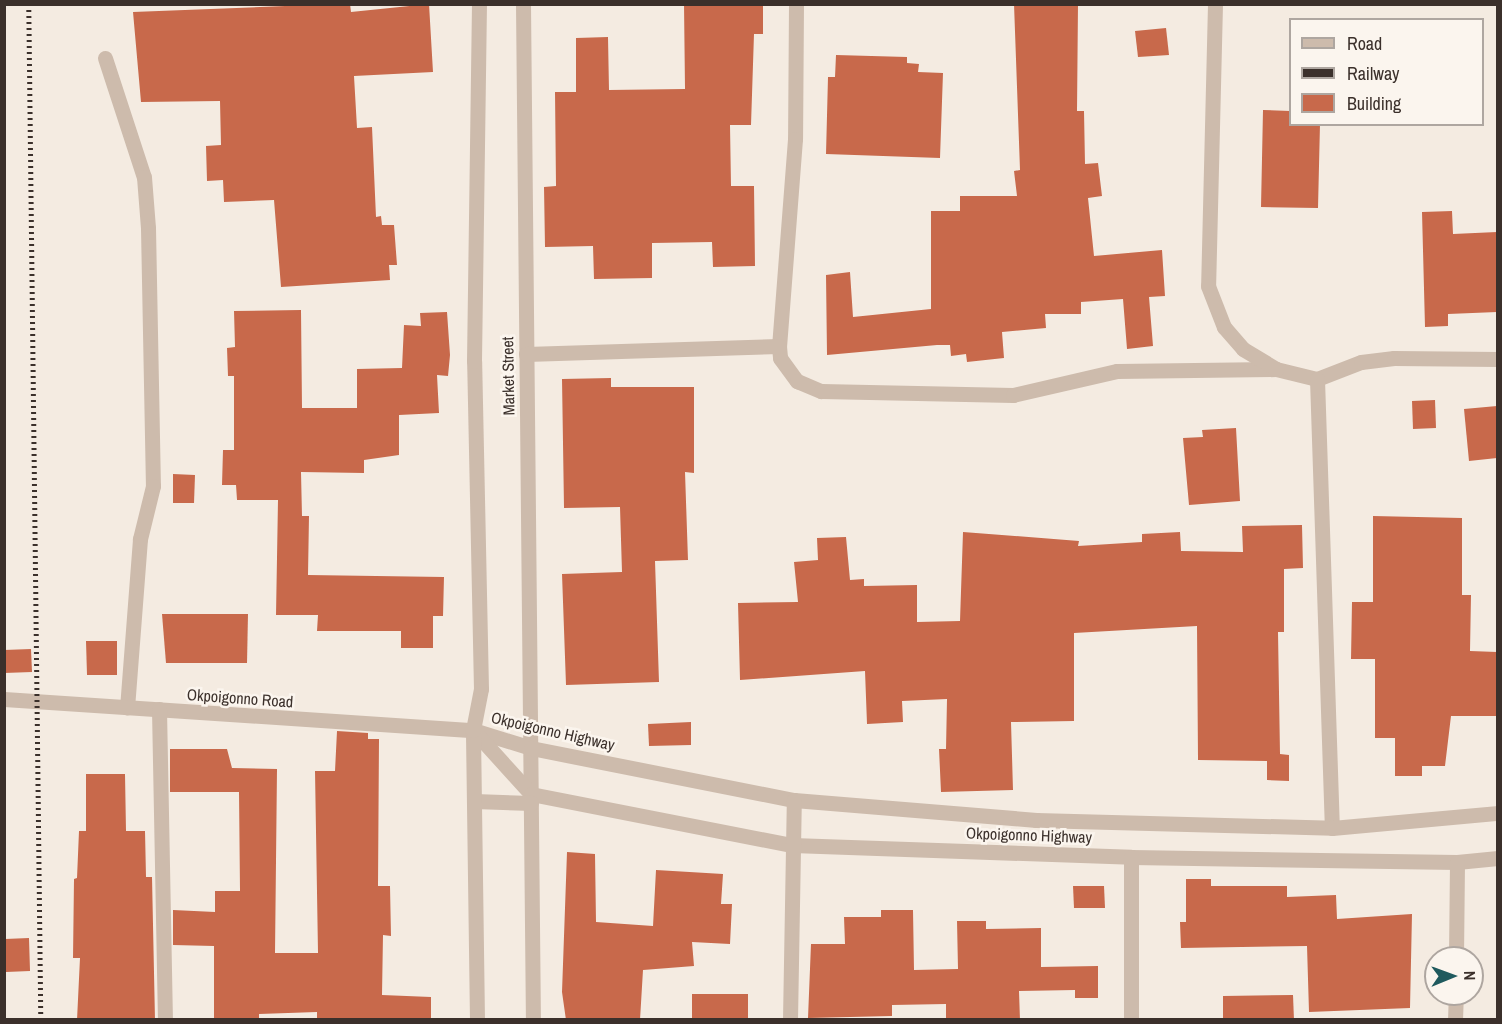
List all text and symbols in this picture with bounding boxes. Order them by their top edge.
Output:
legend [1289,18,1484,126]
text: Road [1347,31,1382,56]
text: Railway [1347,61,1400,86]
text: Building [1347,91,1401,116]
street label: Market Street [498,336,518,416]
street label: Okpoigonno Road [186,685,294,711]
street label: Okpoigonno Highway [489,707,617,755]
street label: Okpoigonno Highway [966,823,1092,847]
north arrow [1424,946,1484,1006]
text: N [1459,971,1481,981]

